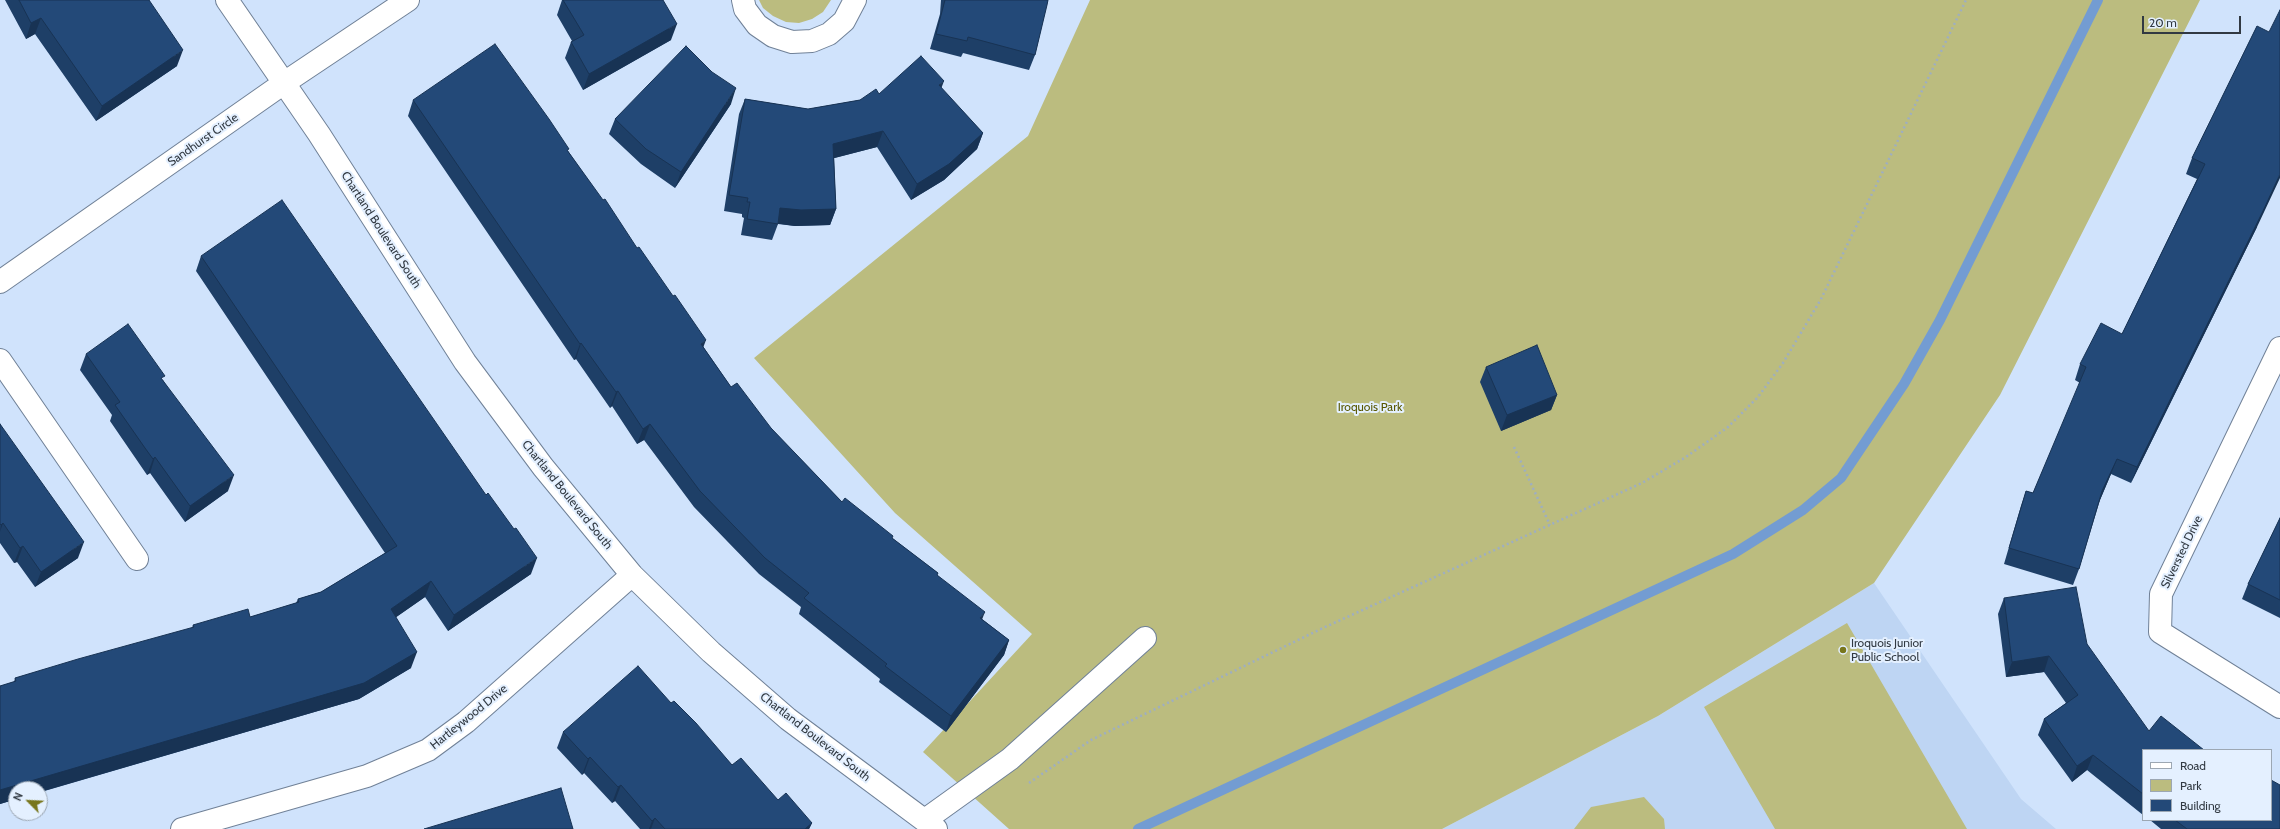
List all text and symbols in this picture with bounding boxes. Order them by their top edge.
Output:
scale bar [2144,8,2243,34]
text: 20 m [2149,15,2177,30]
street label: Sandhurst Circle [165,110,241,170]
street label: Chartland Boulevard South [338,169,424,291]
park label: Iroquois Park [1338,400,1402,414]
street label: Chartland Boulevard South [519,438,615,552]
street label: Silversted Drive [2158,513,2206,591]
place label: Iroquois Junior Public School [1851,636,1923,664]
marker: Iroquois Junior Public School [1838,645,1848,655]
street label: Hartleywood Drive [428,682,510,752]
street label: Chartland Boulevard South [757,689,873,785]
legend [2142,749,2272,821]
text: Road [2180,758,2206,773]
text: Park [2180,778,2202,793]
north arrow [8,781,48,821]
text: N [10,790,26,803]
text: Building [2180,798,2221,813]

